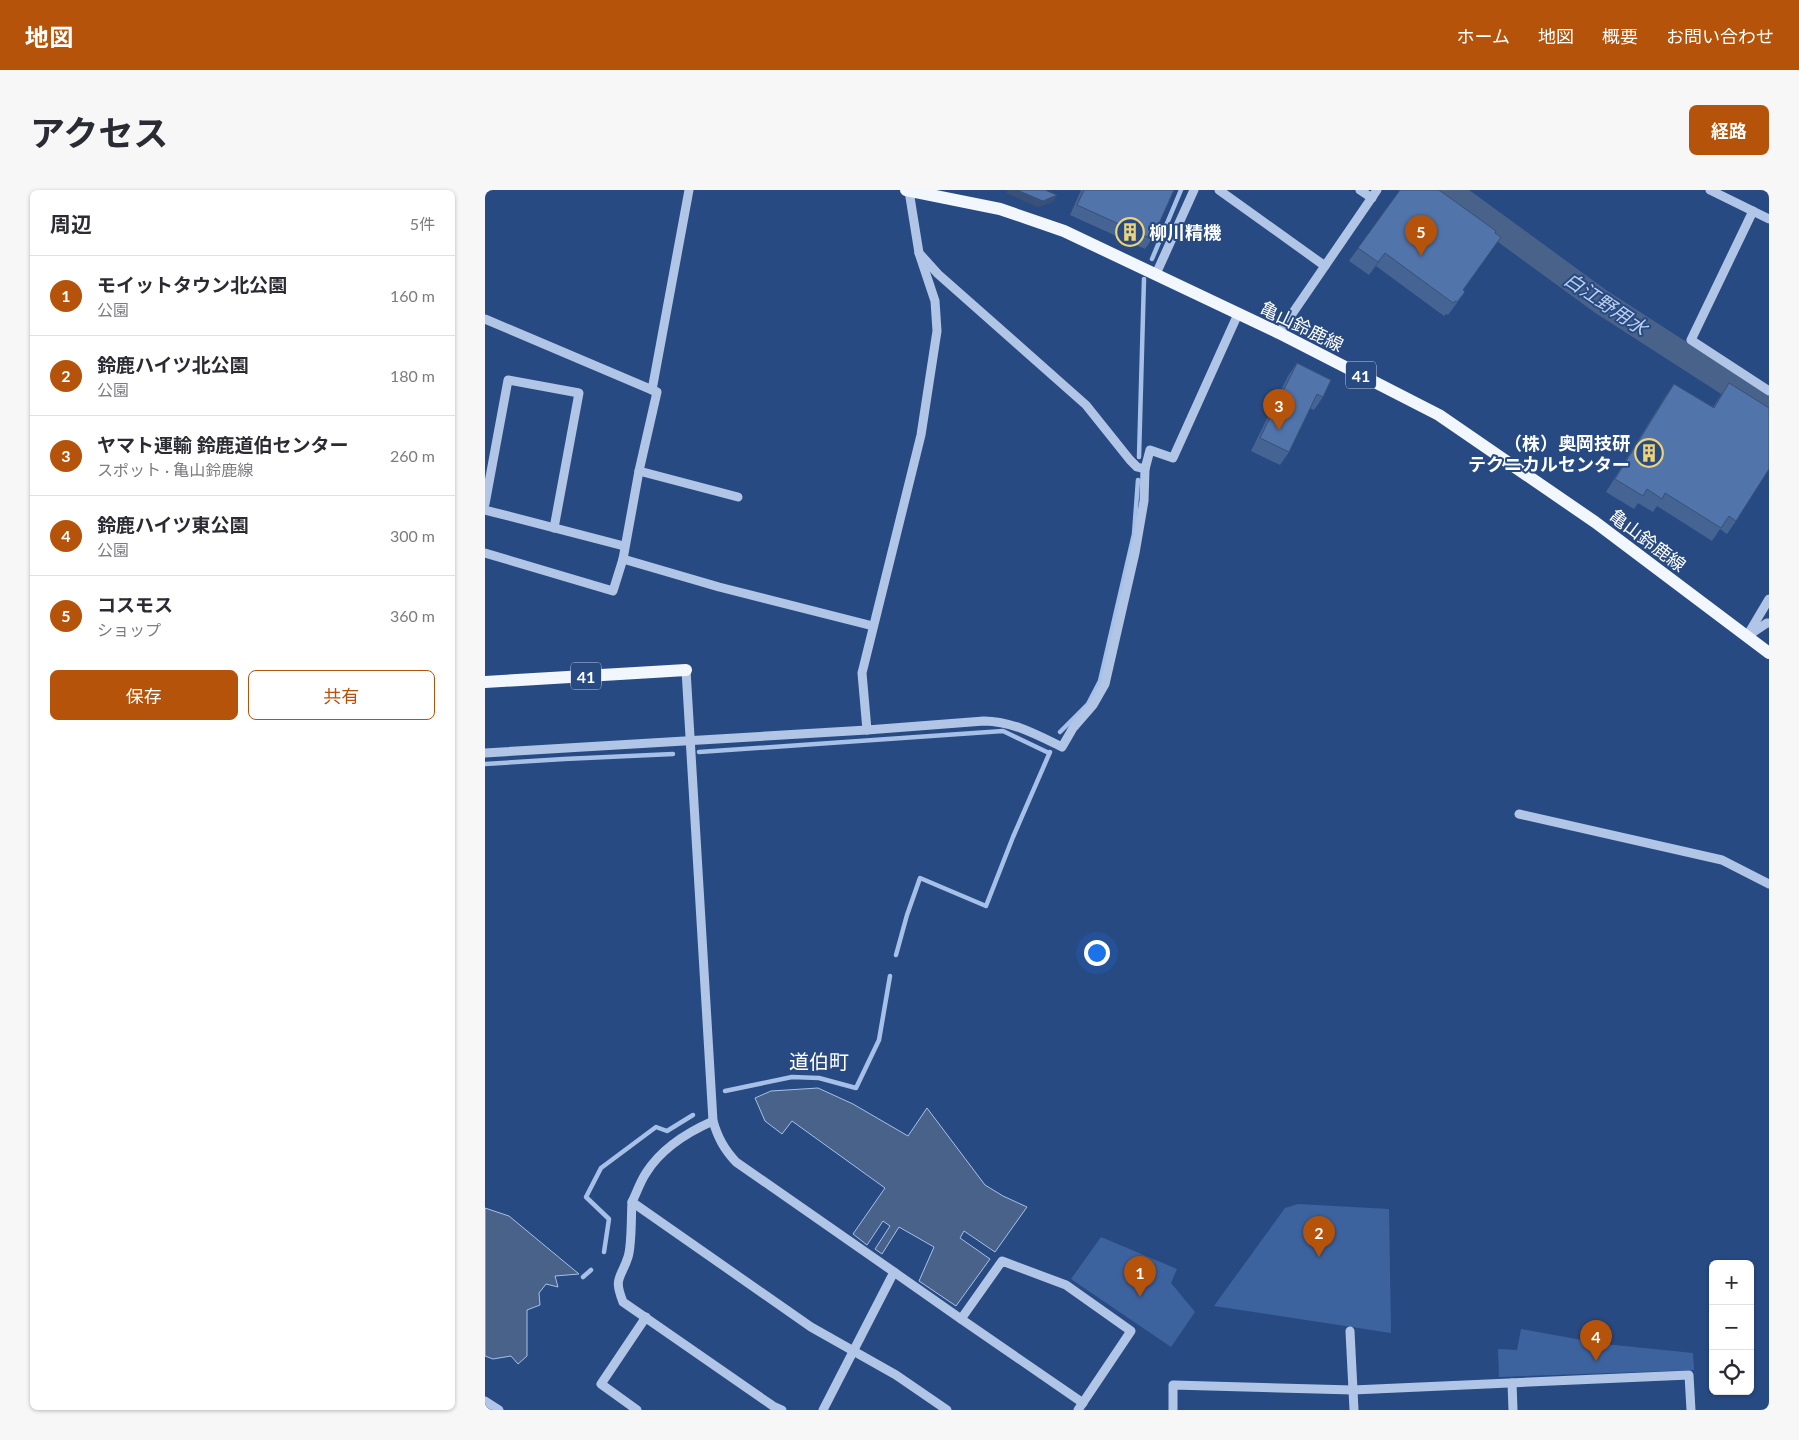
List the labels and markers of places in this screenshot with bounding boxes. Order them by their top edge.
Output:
pin: 5 [1405,215,1437,256]
building icon: 柳川精機 [1115,217,1145,247]
place label: 柳川精機 [1149,221,1222,243]
pin: 3 [1263,389,1295,430]
place label: （株）奥岡技研 テクニカルセンター [1468,432,1630,475]
building icon: （株）奥岡技研 テクニカルセンター [1634,438,1664,468]
pin: 2 [1303,1216,1335,1257]
pin: 1 [1124,1256,1156,1297]
pin: 4 [1580,1320,1612,1361]

